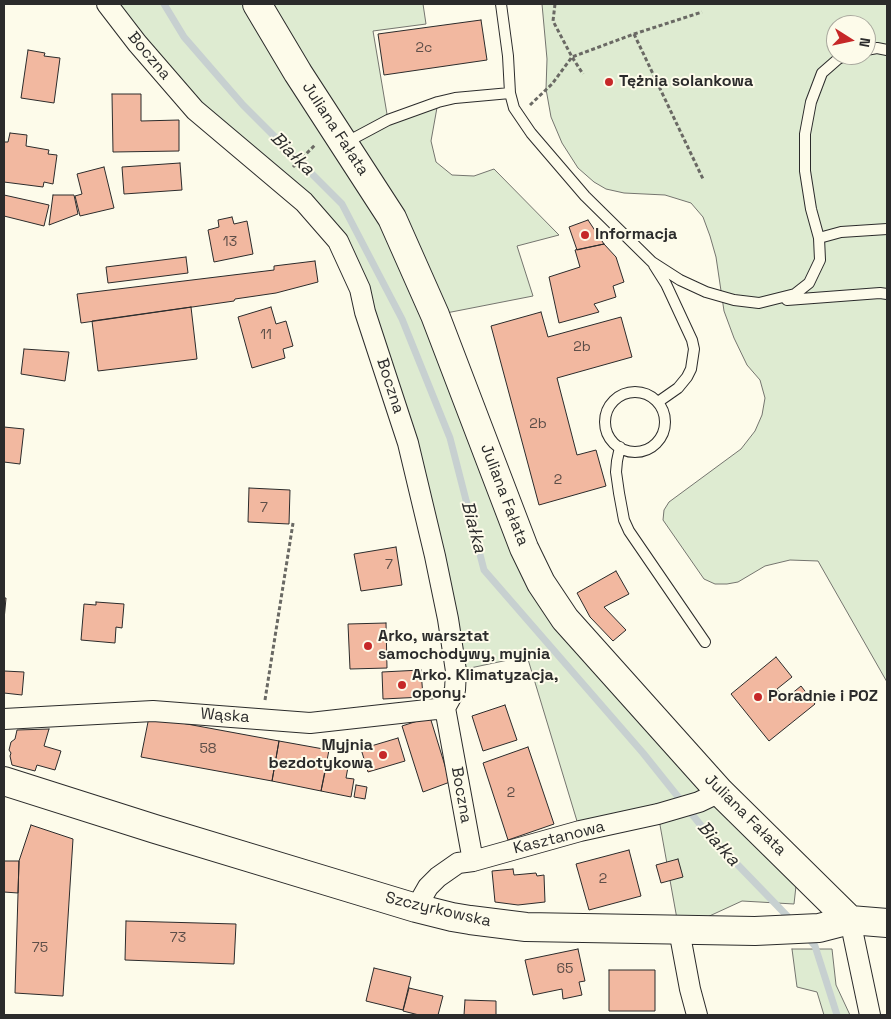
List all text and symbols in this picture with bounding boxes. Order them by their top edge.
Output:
north arrow [826,15,876,65]
street label: Boczna [123,28,175,84]
text: N [855,36,874,49]
house number: 2c [416,40,432,56]
place label: Tężnia solankowa [619,72,753,92]
marker: Tężnia solankowa [603,76,615,88]
street label: Juliana Fałata [298,79,372,179]
water label: Białka [266,128,318,180]
place label: Informacja [595,225,677,245]
marker: Informacja [579,229,591,241]
house number: 13 [223,234,237,250]
house number: 11 [260,327,272,343]
house number: 2b [573,339,591,355]
street label: Boczna [372,356,408,416]
house number: 2b [529,416,547,432]
street label: Juliana Fałata [476,441,532,549]
house number: 2 [554,472,562,488]
water label: Białka [456,499,490,555]
house number: 7 [260,500,268,516]
house number: 7 [385,557,393,573]
place label: Arko, warsztat samochodywy, myjnia [378,627,550,665]
marker: Arko, warsztat samochodywy, myjnia [362,640,374,652]
place label: Arko. Klimatyzacja, opony. [412,666,559,704]
marker: Arko. Klimatyzacja, opony. [396,679,408,691]
place label: Poradnie i POZ [768,687,878,707]
marker: Poradnie i POZ [752,691,764,703]
street label: Wąska [200,705,250,727]
place label: Myjnia bezdotykowa [269,736,373,774]
house number: 58 [199,741,217,757]
marker: Myjnia bezdotykowa [377,749,389,761]
street label: Boczna [447,765,475,825]
street label: Juliana Fałata [700,770,790,860]
house number: 2 [507,785,515,801]
street label: Kasztanowa [511,817,607,859]
water label: Białka [692,817,744,871]
house number: 2 [599,871,607,887]
street label: Szczyrkowska [383,889,493,931]
house number: 73 [170,930,186,946]
house number: 75 [32,940,48,956]
house number: 65 [557,961,573,977]

